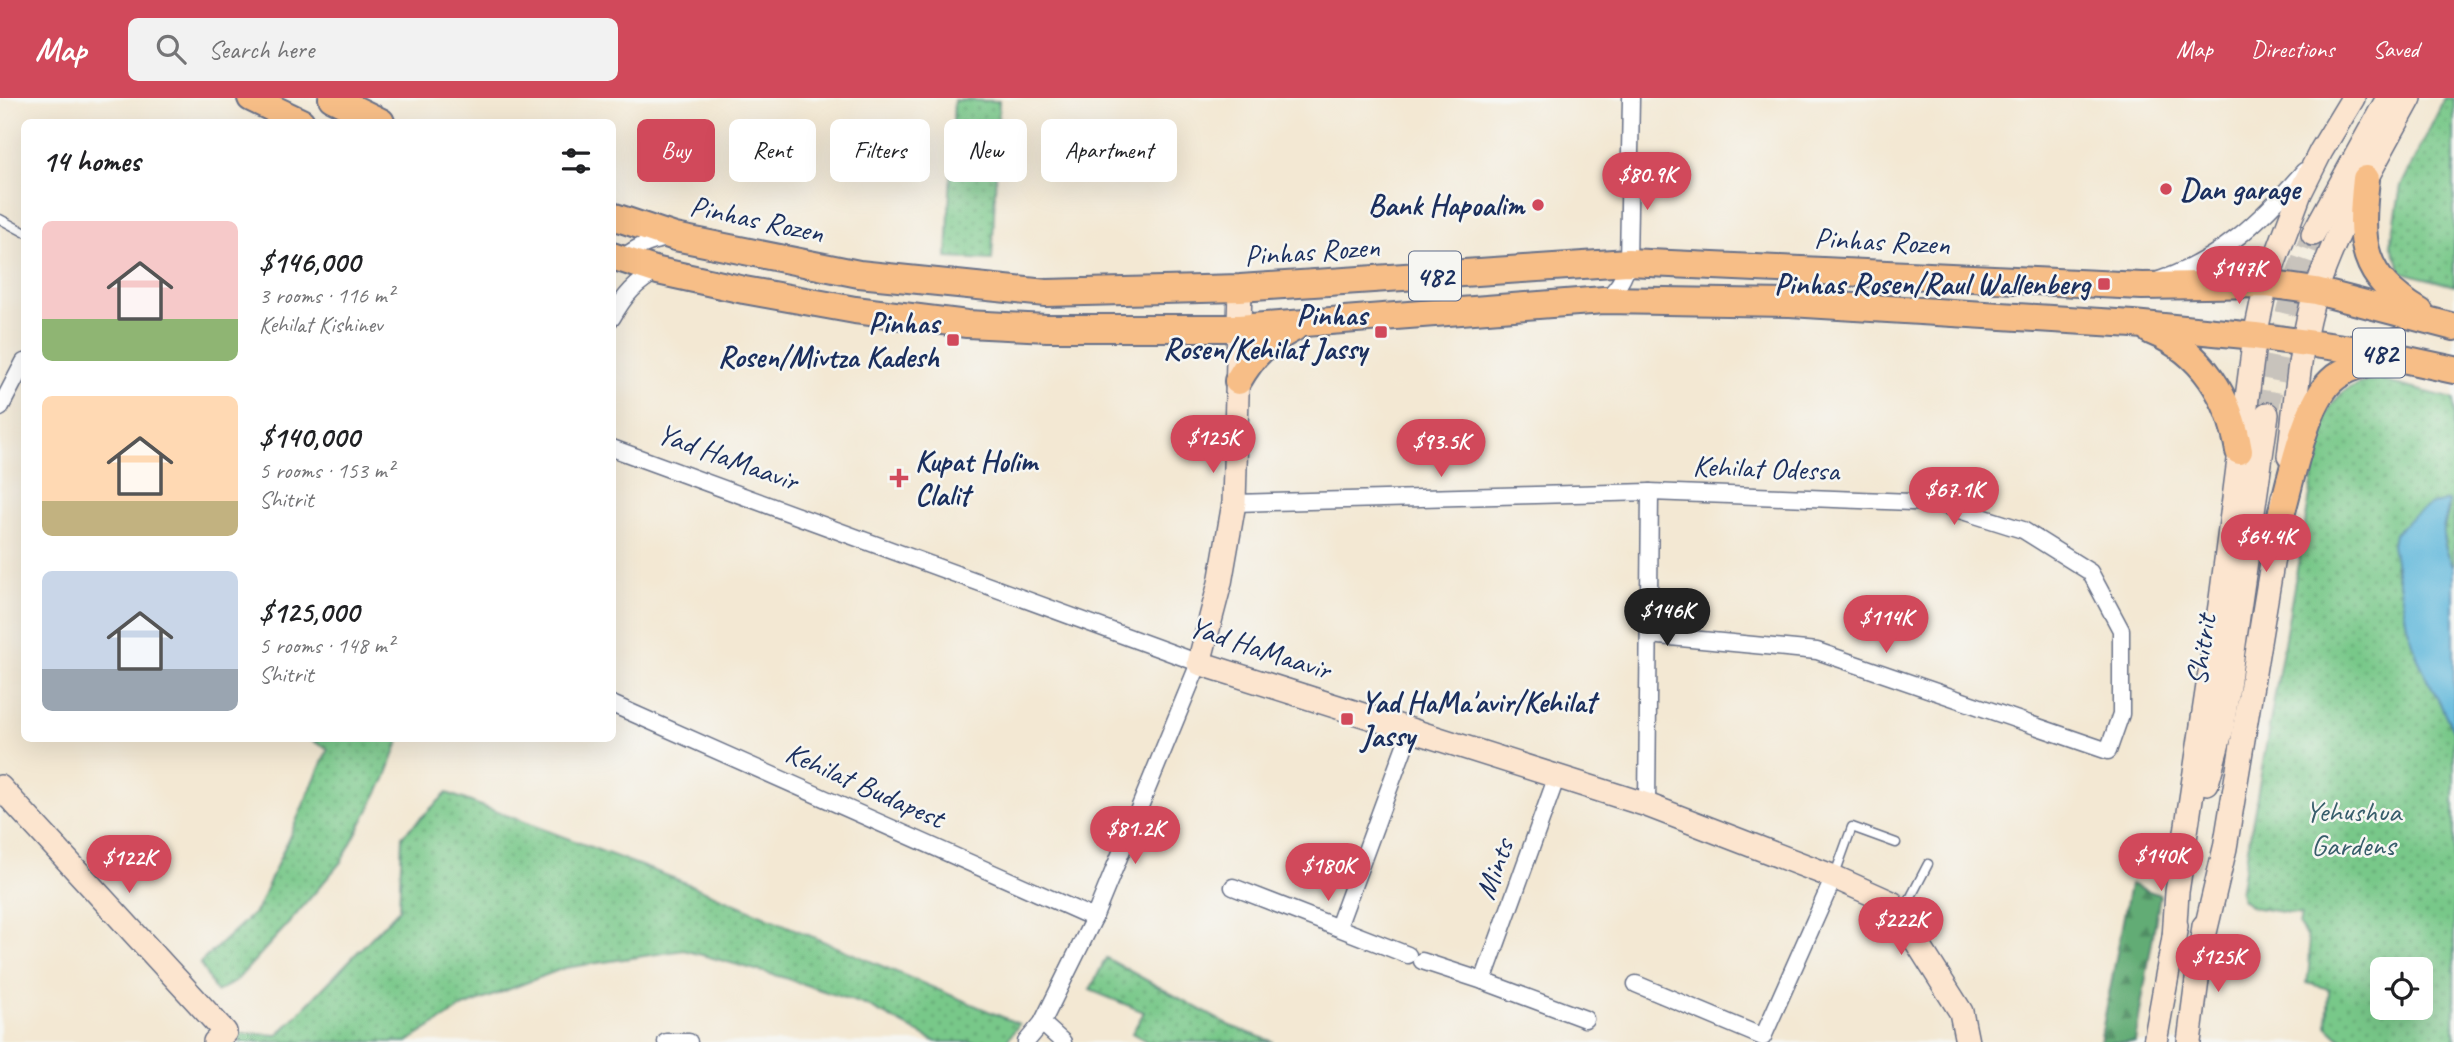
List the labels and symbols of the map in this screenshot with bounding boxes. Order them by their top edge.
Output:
pin: $80.9K [1590,152,1704,212]
place label: Dan garage [2180,170,2303,208]
marker: Dan garage [2158,181,2174,197]
street label: Pinhas Rozen [687,186,828,252]
place label: Bank Hapoalim [1368,186,1526,224]
marker: Bank Hapoalim [1530,197,1546,213]
street label: Pinhas Rozen [1813,218,1951,264]
street label: Pinhas Rozen [1243,227,1381,275]
pin: $147K [2190,246,2288,306]
road number: 482 [1409,252,1461,300]
place label: Pinhas Rosen/Raul Wallenberg [1774,265,2092,303]
marker: Pinhas Rosen/Raul Wallenberg [2096,276,2112,292]
place label: Pinhas Rosen/Kehilat Jassy [1163,296,1370,368]
place label: Pinhas Rosen/Mivtza Kadesh [718,304,942,376]
marker: Pinhas Rosen/Kehilat Jassy [1373,324,1389,340]
road number: 482 [2353,328,2405,378]
marker: Pinhas Rosen/Mivtza Kadesh [945,332,961,348]
street label: Yad HaMaavir [652,414,806,501]
pin: $125K [1164,416,1262,475]
pin: $93.5K [1384,420,1498,479]
place label: Kupat Holim Clalit [915,442,1040,514]
street label: Kehilat Odessa [1692,446,1842,490]
marker: Kupat Holim Clalit [889,468,909,488]
pin: $67.1K [1897,468,2011,527]
pin: $64.4K [2209,514,2323,574]
pin: $146K [1618,588,1716,648]
pin: $114K [1837,596,1935,655]
street label: Yad HaMaavir [1184,607,1338,689]
street label: Shitrit [2177,609,2225,688]
place label: Yad HaMa'avir/Kehilat Jassy [1359,683,1600,755]
marker: Yad HaMa'avir/Kehilat Jassy [1339,711,1355,727]
street label: Kehilat Budapest [780,733,953,838]
park label: Yehushua Gardens [2305,792,2403,864]
pin: $81.2K [1078,806,1192,866]
street label: Mints [1466,831,1523,904]
pin: $140K [2112,834,2210,893]
pin: $122K [80,836,178,895]
pin: $180K [1279,844,1377,903]
pin: $222K [1852,898,1950,957]
pin: $125K [2169,934,2267,994]

